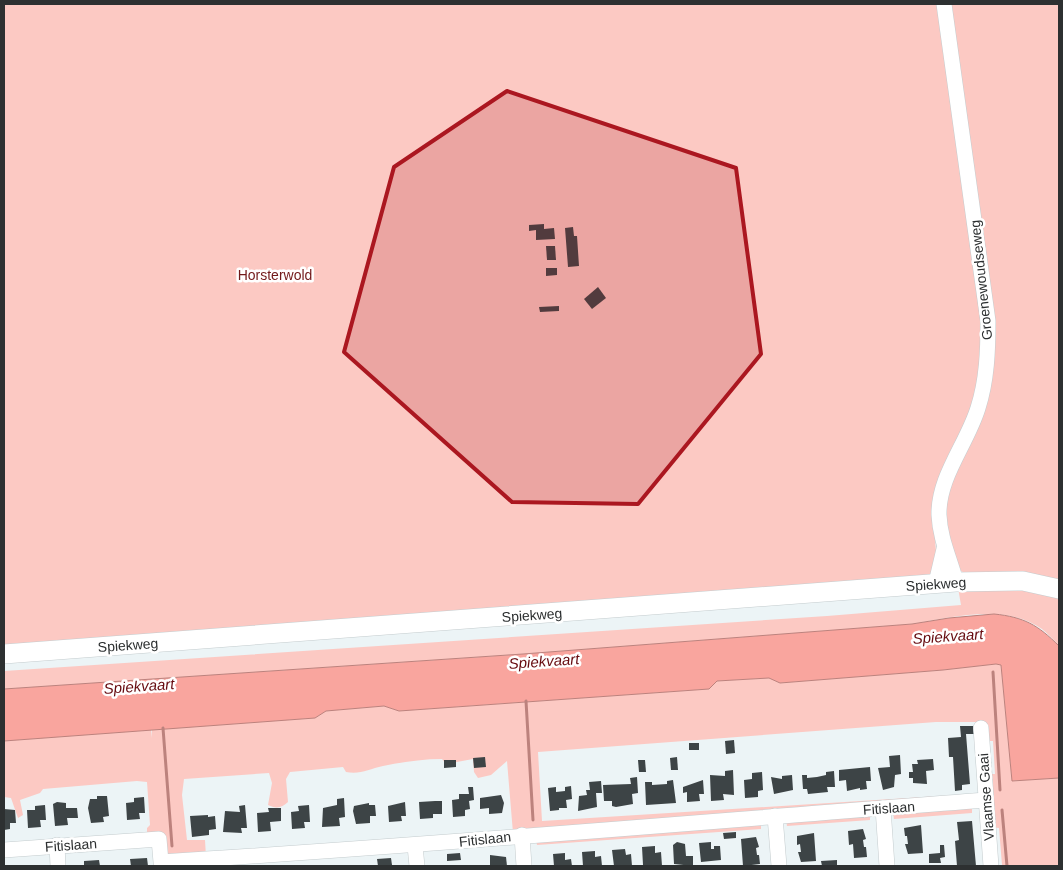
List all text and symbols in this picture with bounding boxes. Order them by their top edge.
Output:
street label: Groenewoudseweg [967,219,995,341]
park label: Horsterwold [238,267,312,283]
street label: Spiekweg [905,574,967,594]
street label: Spiekweg [501,605,563,625]
water label: Spiekvaart [912,625,985,647]
street label: Spiekweg [97,635,159,655]
water label: Spiekvaart [508,650,581,672]
water label: Spiekvaart [103,675,176,697]
street label: Vlaamse Gaai [975,753,997,841]
street label: Fitislaan [862,798,916,818]
street label: Fitislaan [458,828,512,850]
street label: Fitislaan [44,835,98,855]

